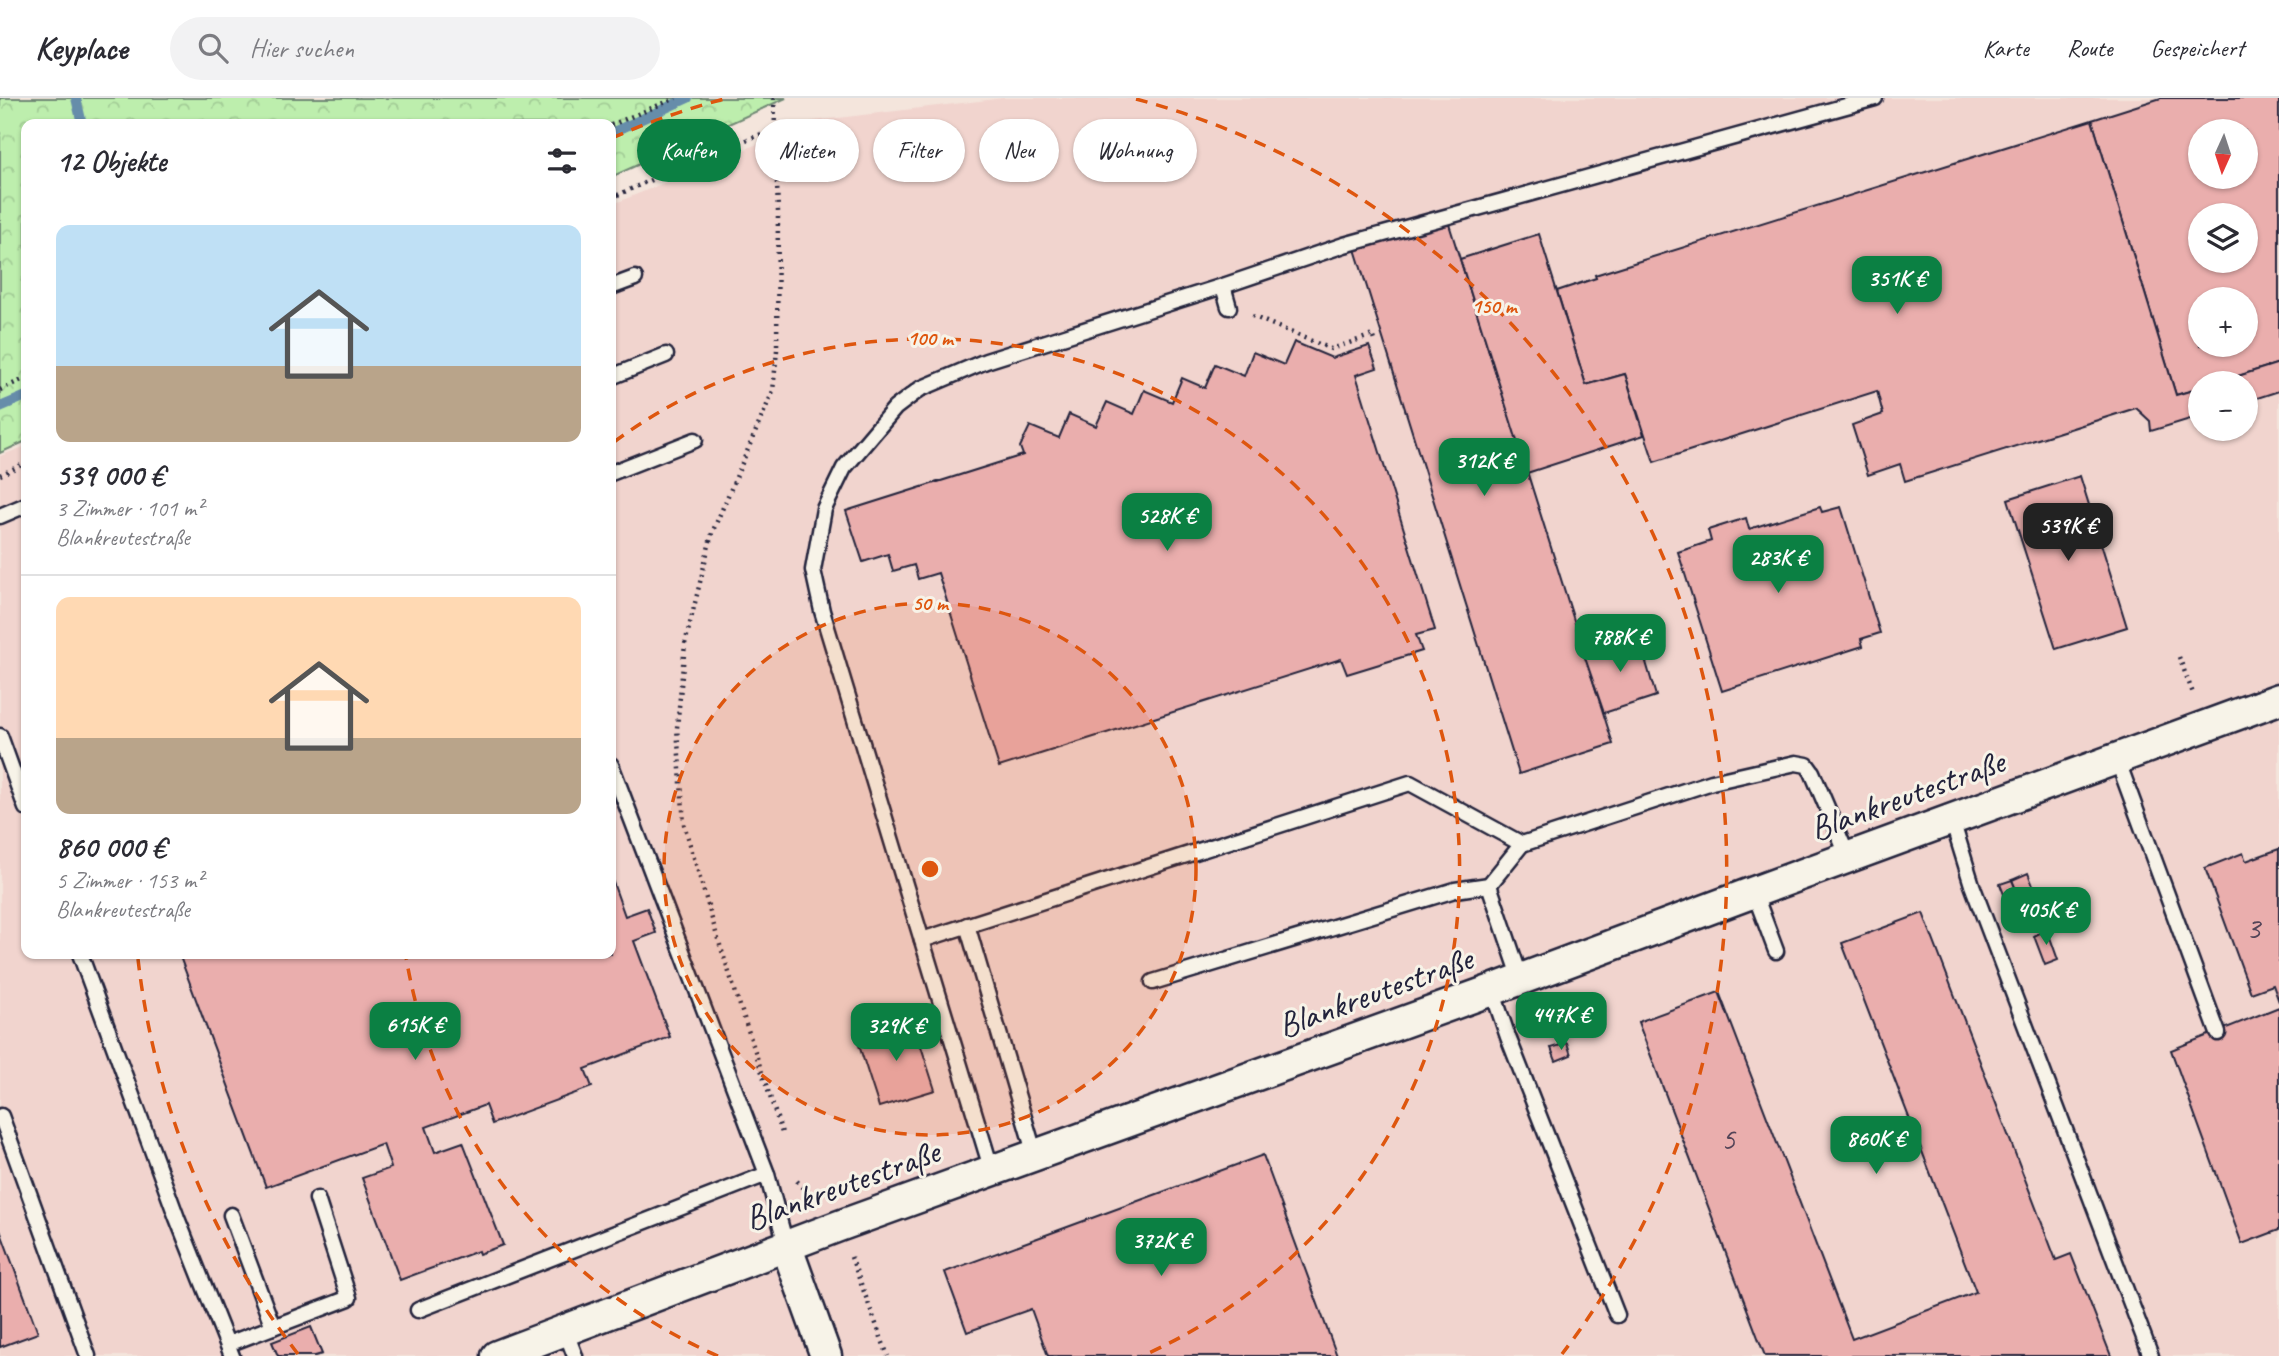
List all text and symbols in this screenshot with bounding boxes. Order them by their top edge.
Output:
search box [170,17,660,80]
text: Keyplace [35,27,128,69]
icon: search [194,29,232,67]
text: Hier suchen [250,32,354,65]
text: Karte [1983,33,2029,63]
text: Route [2067,33,2112,63]
text: Gespeichert [2150,33,2244,63]
chip: Kaufen [637,119,741,182]
chip: Mieten [755,119,859,182]
chip: Filter [873,119,965,182]
chip: Neu [979,119,1059,182]
chip: Wohnung [1073,119,1197,182]
north arrow [2188,119,2258,189]
map controls [2188,119,2258,441]
text: 12 Objekte [56,142,166,180]
icon: filters [543,142,581,180]
button: layers [2188,203,2258,273]
pin: 351K € [1840,256,1954,316]
text: 351K € [1868,264,1926,293]
icon: home [256,271,382,397]
button: + [2188,287,2258,357]
text: 150 m [1471,293,1519,319]
text: 100 m [907,325,955,351]
button: − [2188,371,2258,441]
pin: 312K € [1427,438,1541,498]
text: 312K € [1455,446,1513,475]
text: 539 000 € [56,456,164,494]
text: 3 Zimmer · 101 m² [56,494,203,523]
pin: 528K € [1110,494,1224,553]
text: 528K € [1138,501,1196,530]
pin: 539K € [2011,504,2125,563]
text: 539K € [2039,511,2097,540]
text: Blankreutestraße [56,523,190,552]
pin: 283K € [1721,536,1835,595]
text: 283K € [1749,543,1807,572]
text: 50 m [912,590,950,616]
pin: 788K € [1563,614,1677,674]
text: 788K € [1591,622,1649,651]
icon: home [256,643,382,769]
street label: Blankreutestraße [1804,738,2013,851]
text: 860 000 € [56,828,166,866]
centre of rings [918,857,942,881]
text: 5 Zimmer · 153 m² [56,866,203,895]
pin: 405K € [1989,888,2103,947]
text: Blankreutestraße [56,895,190,924]
text: 405K € [2017,895,2075,924]
house number: 3 [2246,907,2263,948]
street label: Blankreutestraße [1272,935,1481,1048]
pin: 447K € [1504,992,1618,1052]
text: 447K € [1532,1000,1590,1029]
pin: 615K € [358,1002,472,1062]
pin: 329K € [839,1004,953,1063]
text: 615K € [386,1010,444,1039]
text: 329K € [867,1011,925,1040]
pin: 860K € [1819,1116,1933,1176]
house number: 5 [1721,1118,1737,1159]
text: 860K € [1846,1124,1906,1153]
street label: Blankreutestraße [739,1128,948,1241]
pin: 372K € [1104,1218,1218,1278]
text: 372K € [1132,1226,1190,1255]

